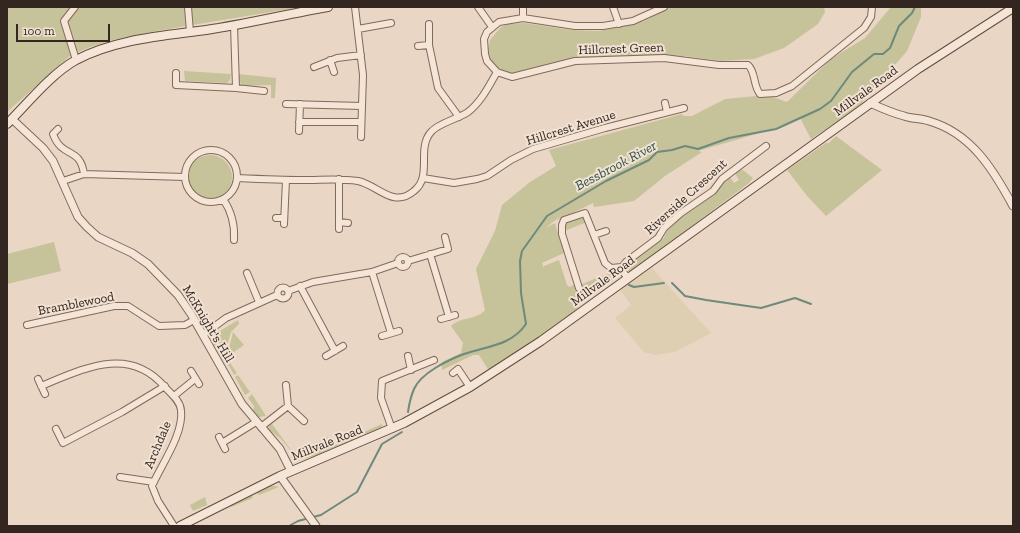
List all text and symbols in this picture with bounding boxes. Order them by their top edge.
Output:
scale bar [18,16,112,42]
text: 100 m [23,24,55,38]
street label: Hillcrest Green [578,40,664,58]
street label: Millvale Road [831,63,901,119]
street label: Hillcrest Avenue [524,107,618,149]
water label: Bessbrook River [572,137,660,195]
street label: Riverside Crescent [642,156,730,238]
street label: Millvale Road [568,253,638,309]
street label: McKnight's Hill [179,283,237,365]
street label: Bramblewood [36,289,116,319]
street label: Archdale [141,419,175,471]
street label: Millvale Road [289,422,365,464]

